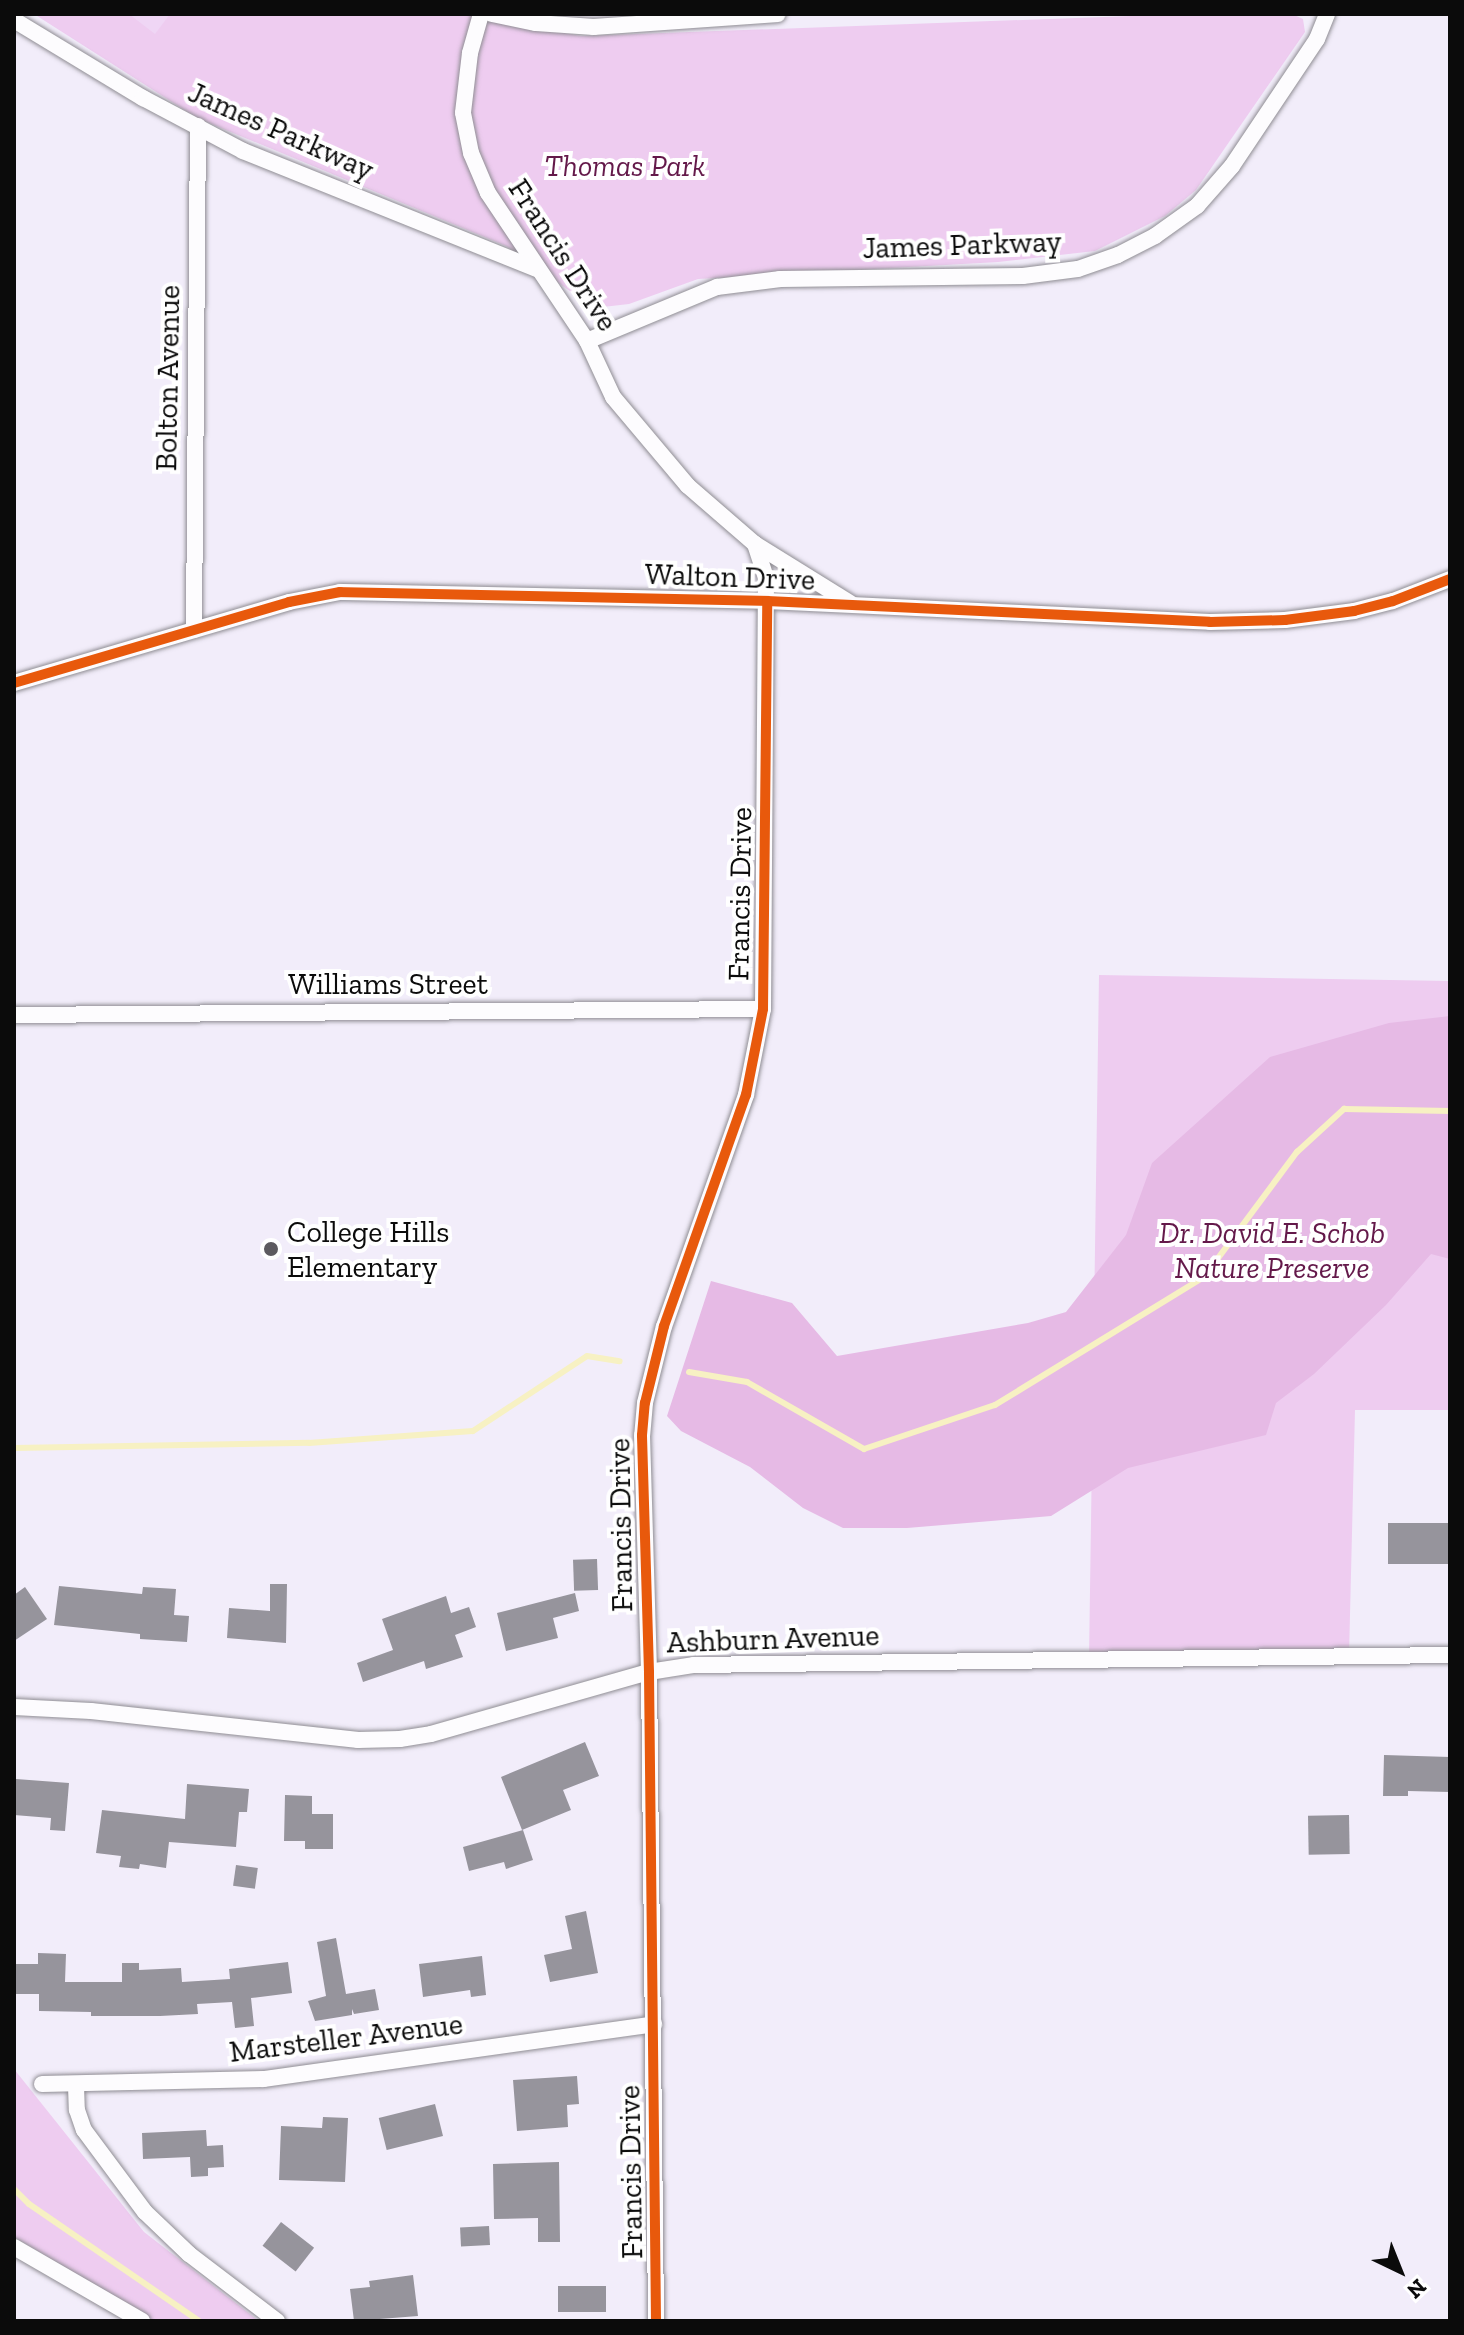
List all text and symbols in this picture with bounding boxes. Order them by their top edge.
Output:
street label: James Parkway [183,74,379,188]
park label: Thomas Park [545,148,705,184]
street label: Francis Drive [501,172,625,338]
street label: James Parkway [862,224,1062,266]
street label: Bolton Avenue [148,284,188,472]
street label: Walton Drive [644,556,816,598]
street label: Francis Drive [720,807,760,981]
street label: Williams Street [288,966,488,1002]
place label: College Hills Elementary [287,1214,449,1284]
park label: Dr. David E. Schob Nature Preserve [1159,1215,1385,1286]
marker: College Hills Elementary [262,1240,280,1258]
street label: Francis Drive [601,1438,641,1612]
street label: Ashburn Avenue [666,1617,880,1661]
street label: Marsteller Avenue [227,2006,465,2070]
street label: Francis Drive [611,2085,651,2259]
north arrow [1360,2231,1440,2311]
text: N [1401,2273,1432,2304]

